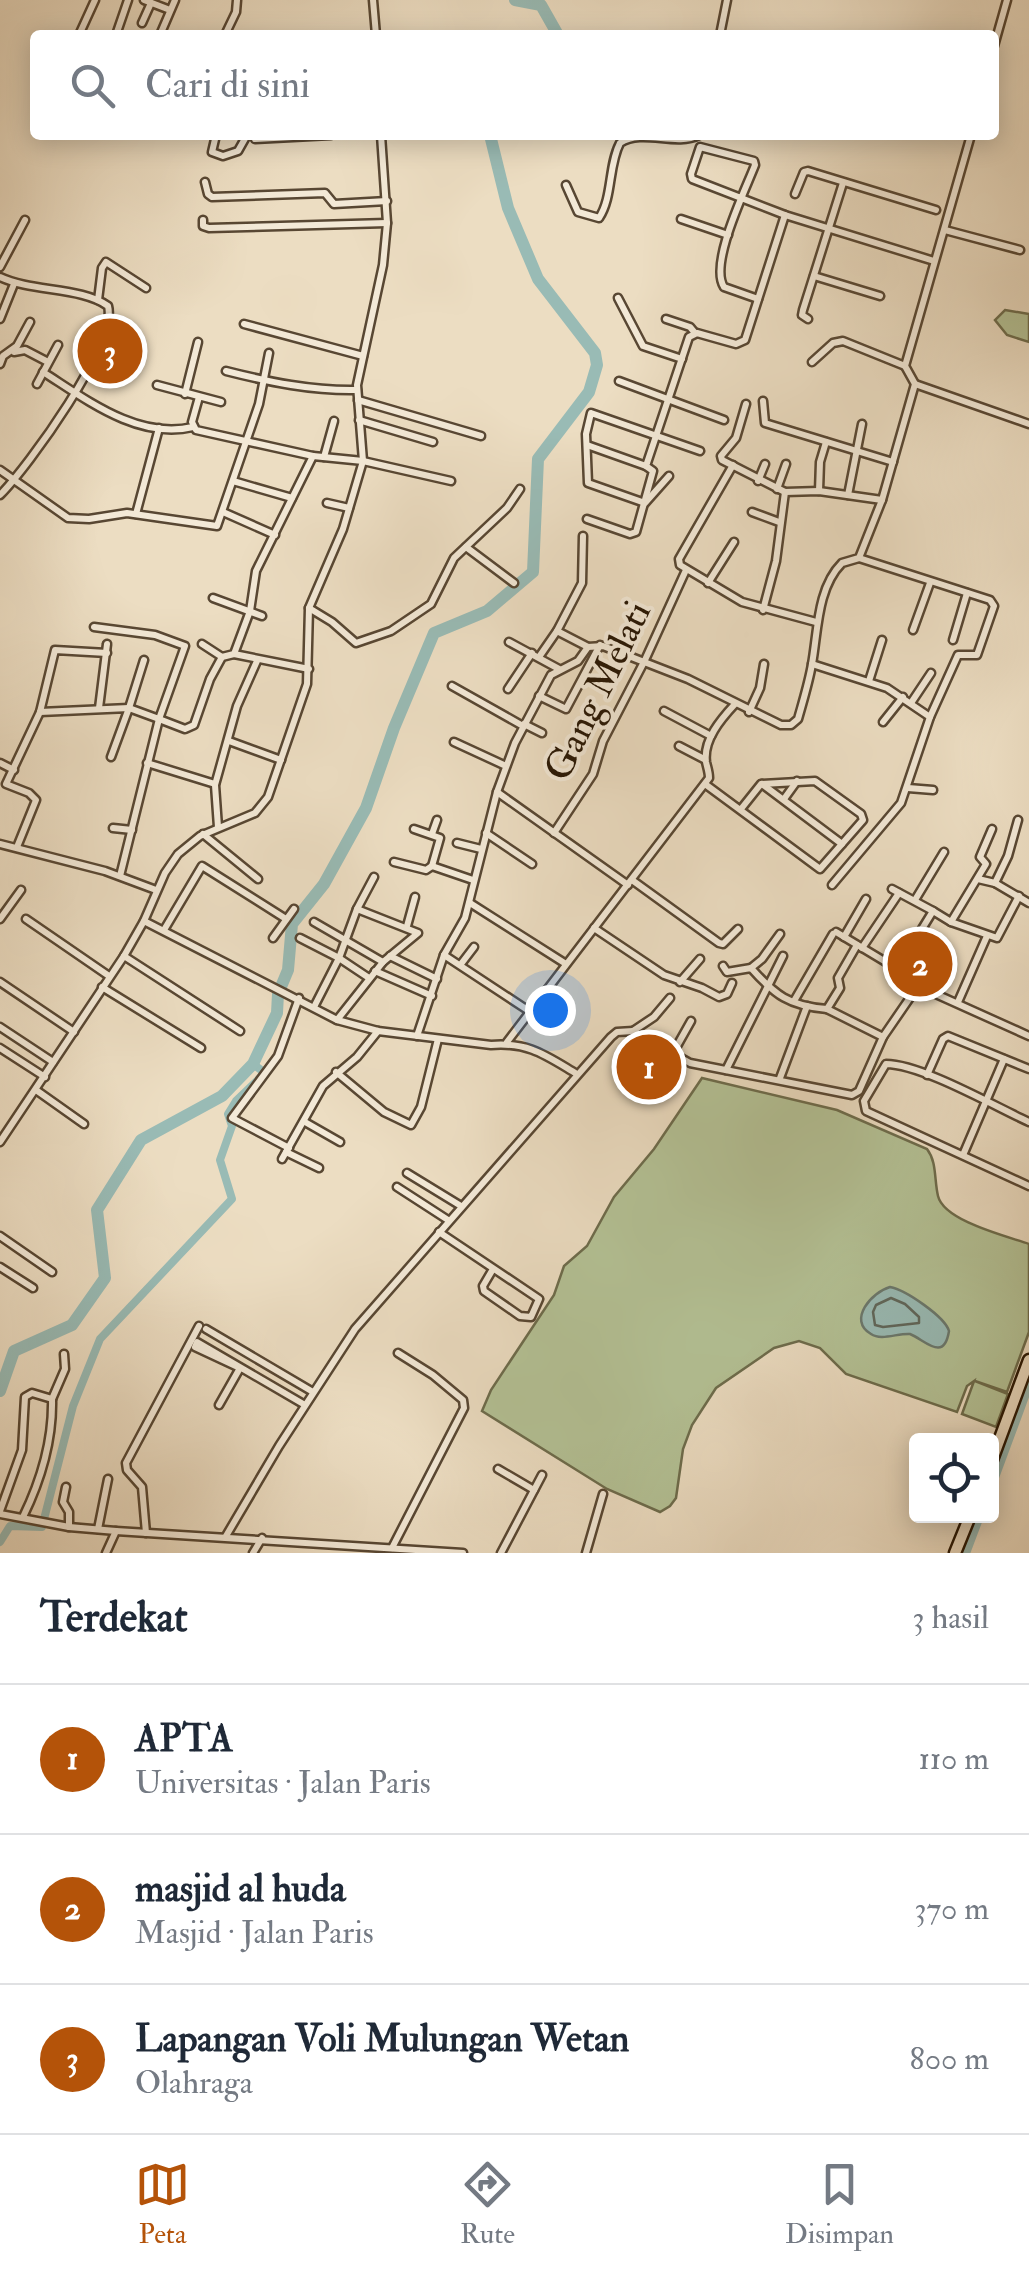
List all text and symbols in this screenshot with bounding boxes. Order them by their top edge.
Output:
search box [30,30,999,140]
icon: search [65,58,120,113]
text: Cari di sini [145,61,310,109]
pin: 3 [78,314,142,388]
street label: Gang Melati [534,593,662,789]
pin: 2 [888,926,952,1002]
your location [525,985,576,1036]
pin: 1 [616,1030,682,1104]
map controls [909,1433,999,1523]
button: locate [909,1433,999,1523]
text: Terdekat [40,1592,188,1644]
text: 3 hasil [912,1598,989,1638]
text: APTA [135,1715,233,1763]
text: 1 [67,1739,78,1779]
text: 110 m [918,1739,989,1779]
text: Universitas · Jalan Paris [135,1763,431,1803]
text: masjid al huda [135,1865,346,1913]
text: 2 [64,1889,81,1929]
text: 370 m [914,1889,989,1929]
text: Masjid · Jalan Paris [135,1913,374,1953]
text: Lapangan Voli Mulungan Wetan [135,2015,629,2063]
text: 3 [66,2039,79,2079]
text: 800 m [910,2039,989,2079]
text: Olahraga [135,2063,253,2103]
tab: Peta [135,2157,190,2252]
tab: Rute [460,2157,515,2252]
tab: Disimpan [785,2157,894,2252]

